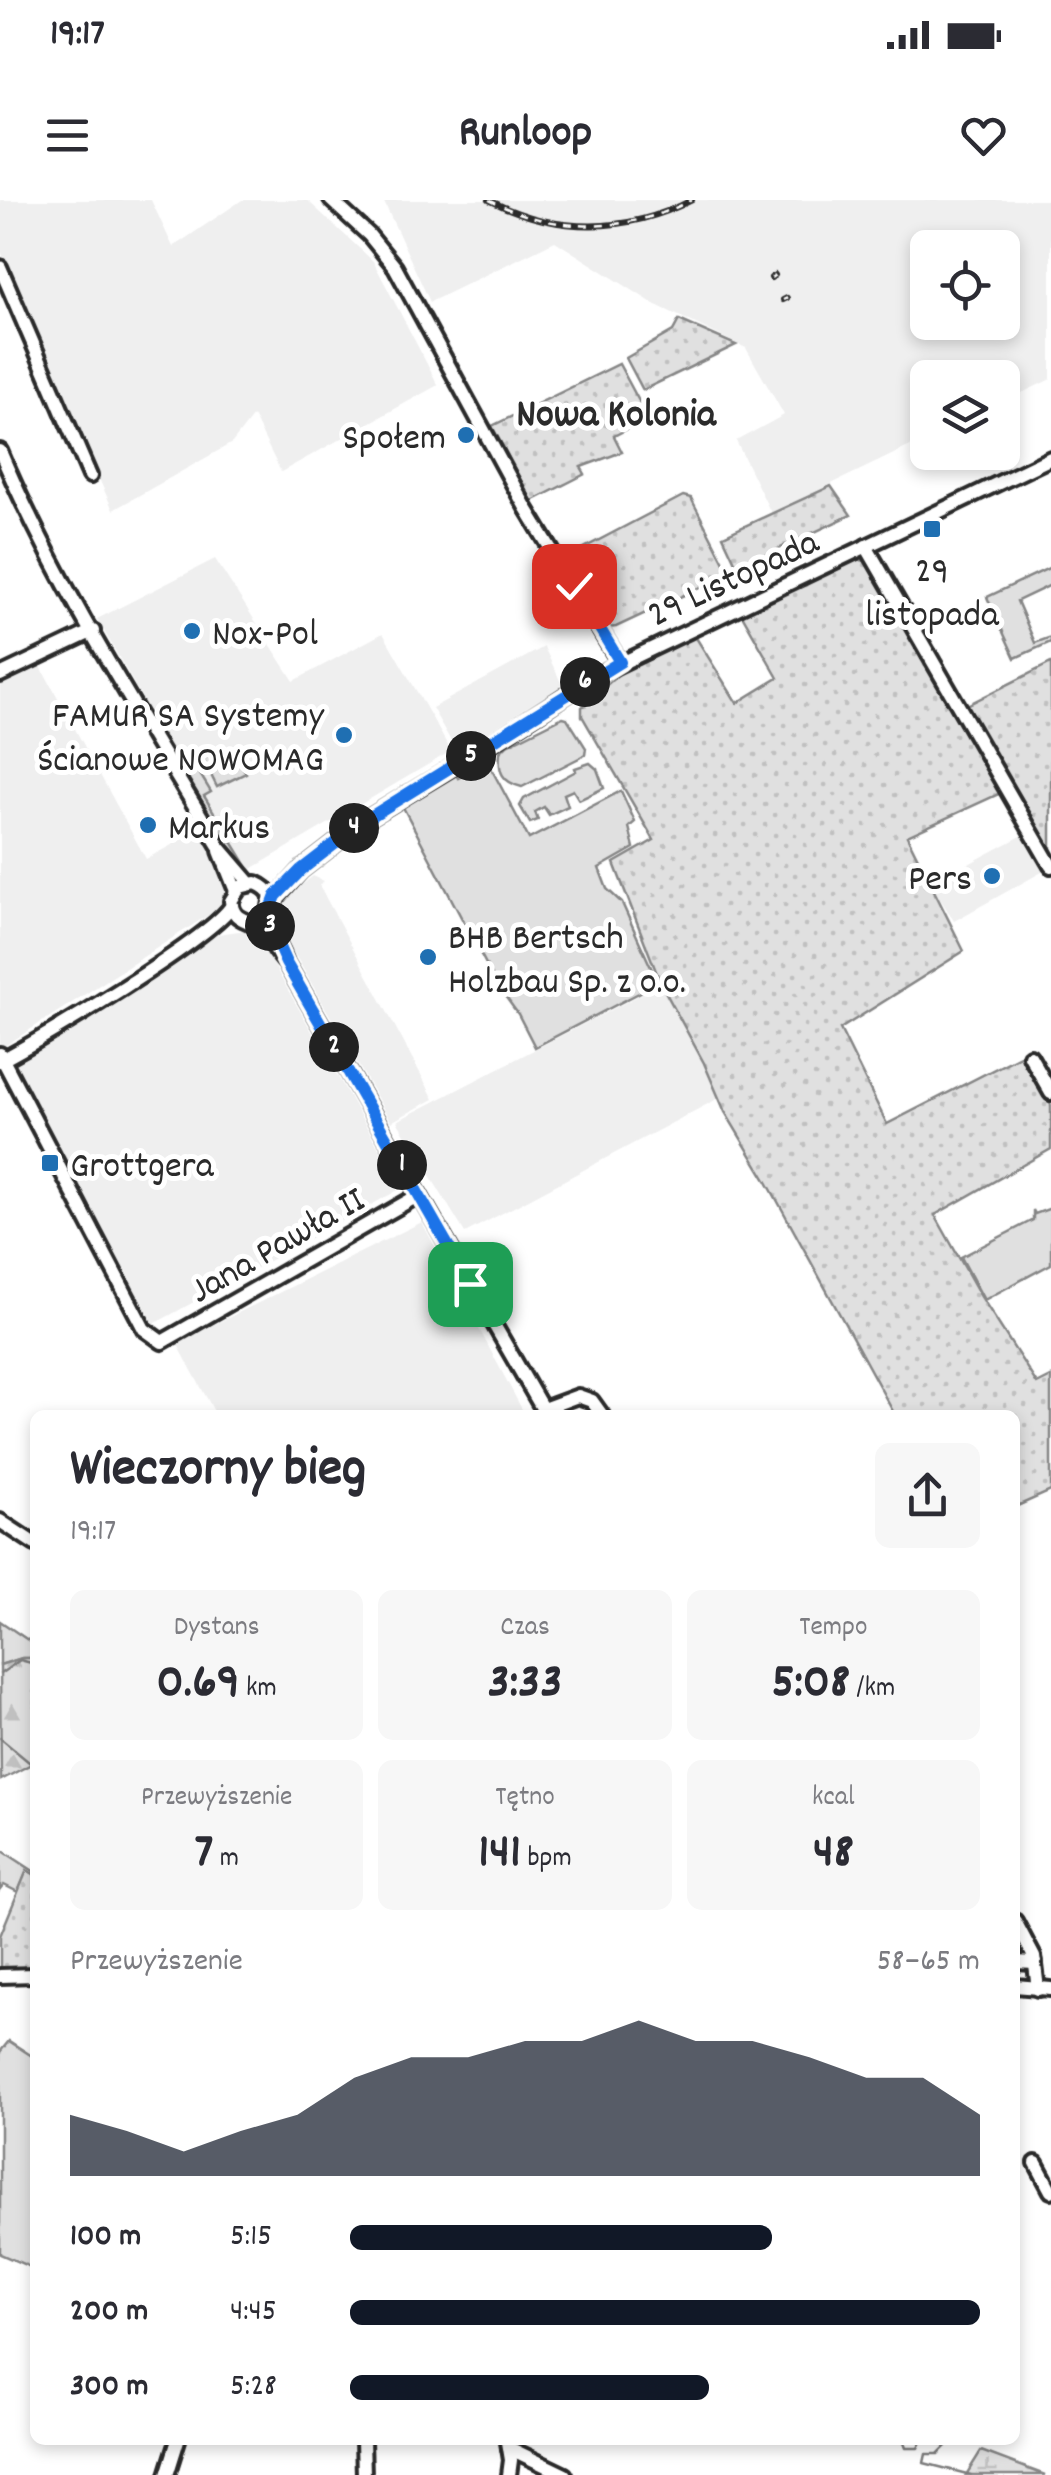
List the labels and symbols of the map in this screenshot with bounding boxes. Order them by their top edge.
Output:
district label: Nowa Kolonia [516,389,717,446]
place label: Społem [342,413,446,468]
marker: Społem [455,424,477,446]
street label: 29 Listopada [640,517,830,645]
marker: 29 listopada [921,518,943,540]
pin [532,544,617,629]
place label: 29 listopada [865,546,1000,645]
place label: Nox-Pol [212,609,318,664]
marker: Nox-Pol [181,620,203,642]
pin: 6 [560,657,610,707]
place label: FAMUR SA Systemy Ścianowe NOWOMAG [38,691,325,790]
marker: FAMUR SA Systemy Ścianowe NOWOMAG [333,724,355,746]
pin: 5 [446,731,496,781]
place label: Markus [168,803,270,858]
pin: 4 [329,803,379,853]
marker: Markus [137,814,159,836]
place label: Pers [908,854,972,909]
marker: Pers [981,865,1003,887]
pin: 3 [245,901,295,951]
place label: BHB Bertsch Holzbau Sp. z o.o. [448,913,686,1012]
marker: BHB Bertsch Holzbau Sp. z o.o. [417,946,439,968]
pin: 2 [309,1022,359,1072]
pin: 1 [377,1140,427,1190]
place label: Grottgera [70,1141,215,1196]
marker: Grottgera [39,1152,61,1174]
street label: Jana Pawła II [181,1175,377,1320]
pin [428,1242,513,1327]

